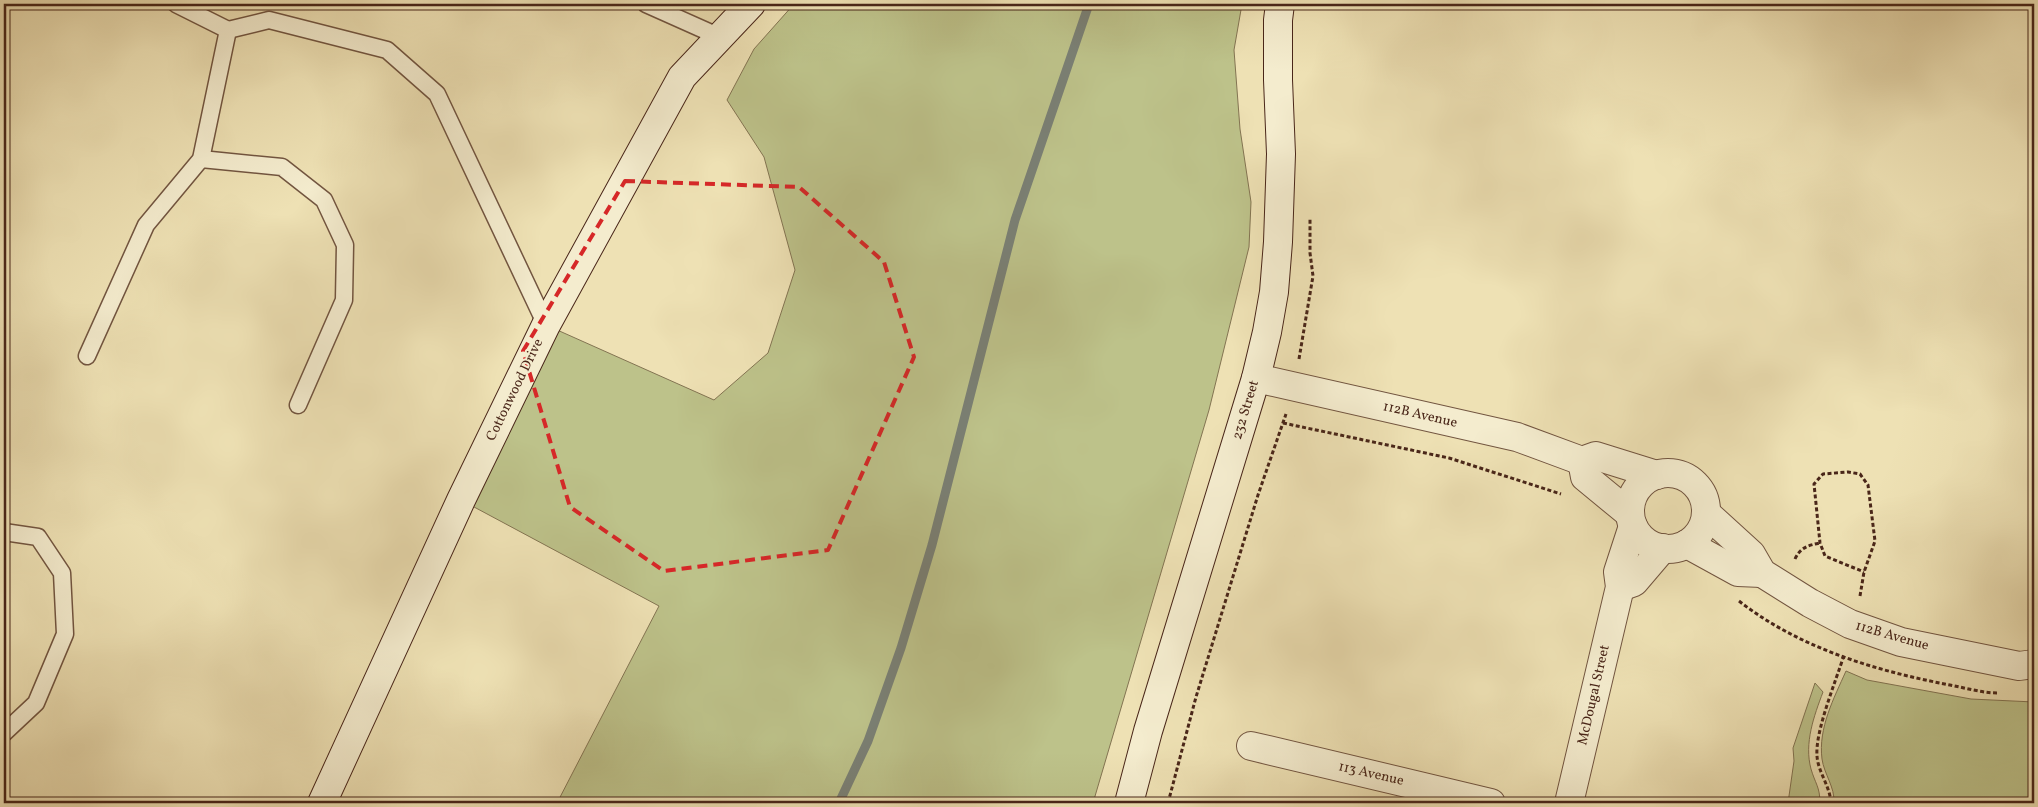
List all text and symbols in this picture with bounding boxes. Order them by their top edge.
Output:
street label: Cottonwood Drive [482,335,548,444]
street label: 232 Street [1228,378,1264,442]
street label: 112B Avenue [1381,397,1459,433]
street label: 112B Avenue [1853,616,1931,656]
street label: McDougal Street [1573,643,1615,747]
street label: 113 Avenue [1336,757,1406,791]

